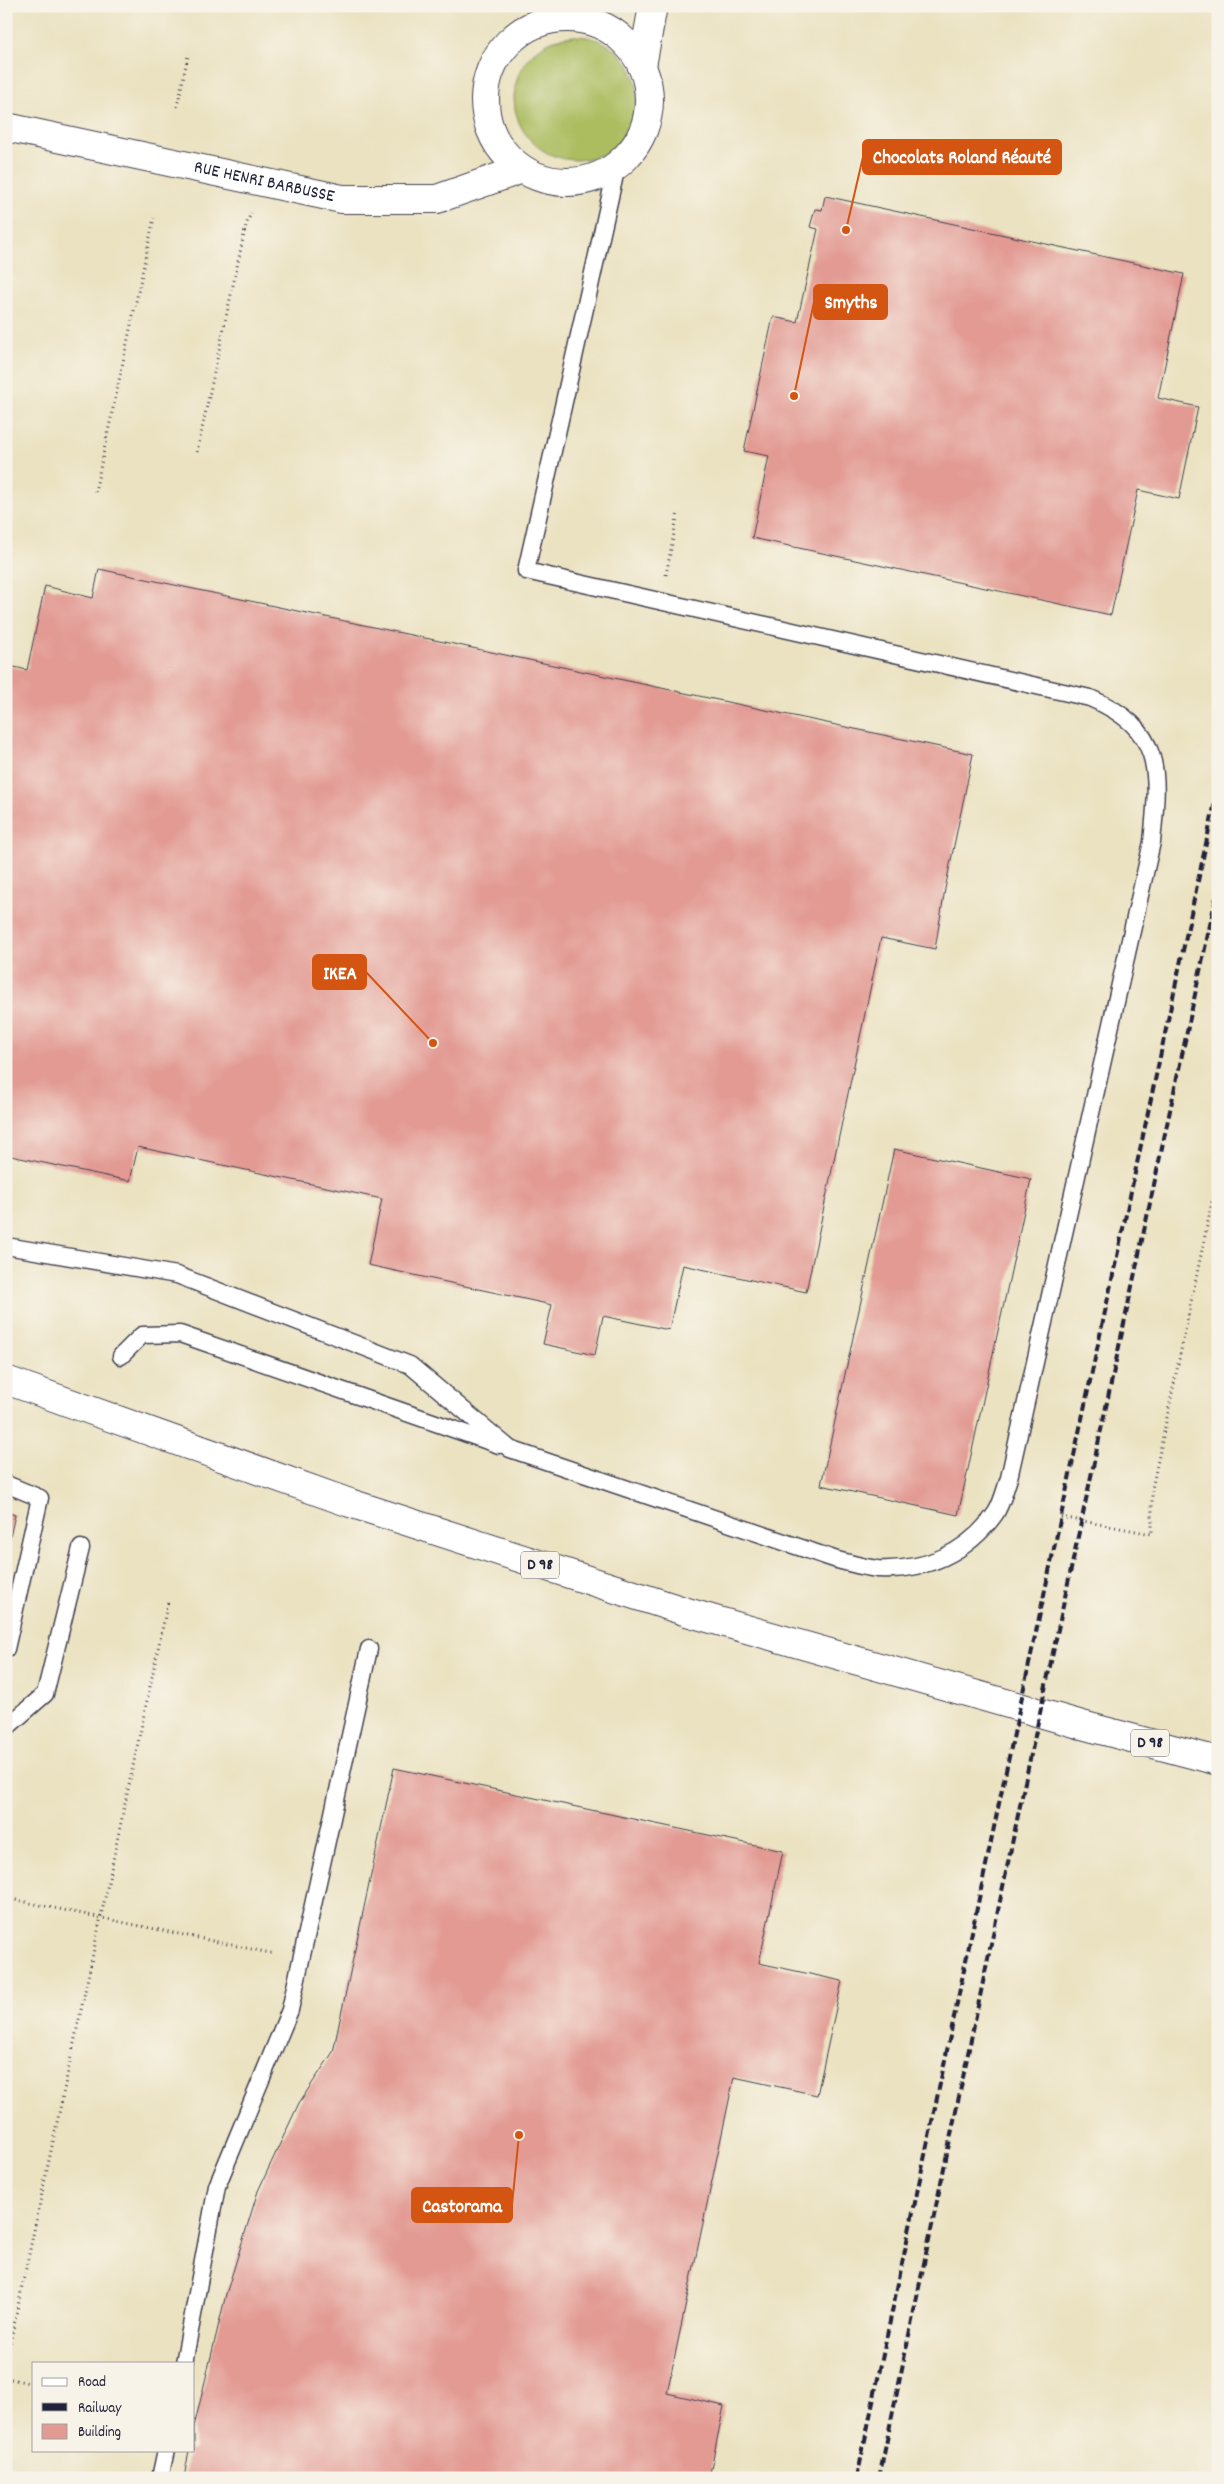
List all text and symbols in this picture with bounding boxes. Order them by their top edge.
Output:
callout: Chocolats Roland Réauté [863,140,1061,174]
text: Chocolats Roland Réauté [873,146,1051,173]
street label: RUE HENRI BARBUSSE [192,155,337,210]
callout: Smyths [814,285,887,319]
text: Smyths [825,291,877,318]
callout: IKEA [313,955,366,989]
text: IKEA [323,962,357,989]
road number: D 98 [521,1552,559,1578]
road number: D 98 [1131,1730,1169,1756]
callout: Castorama [412,2188,512,2222]
text: Castorama [422,2195,503,2222]
legend [32,2362,195,2452]
text: Road [78,2372,106,2394]
text: Railway [78,2398,122,2420]
text: Building [78,2422,121,2444]

